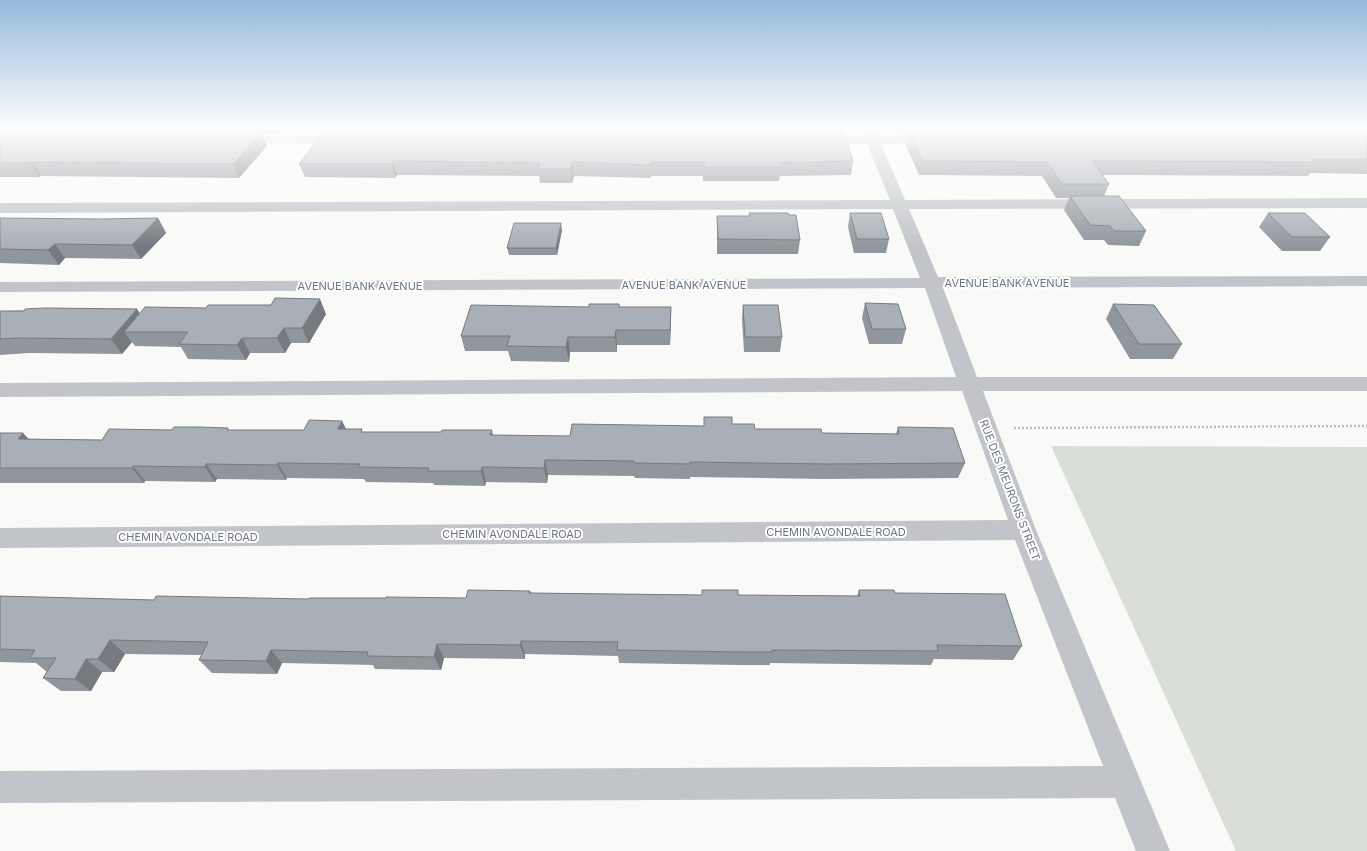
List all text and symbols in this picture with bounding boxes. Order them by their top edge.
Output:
street label: AVENUE BANK AVENUE [945,276,1069,290]
street label: AVENUE BANK AVENUE [622,278,746,292]
street label: AVENUE BANK AVENUE [298,279,422,293]
street label: RUE DES MEURONS STREET [977,418,1043,562]
street label: CHEMIN AVONDALE ROAD [766,525,906,539]
street label: CHEMIN AVONDALE ROAD [442,527,582,541]
street label: CHEMIN AVONDALE ROAD [118,530,258,544]

